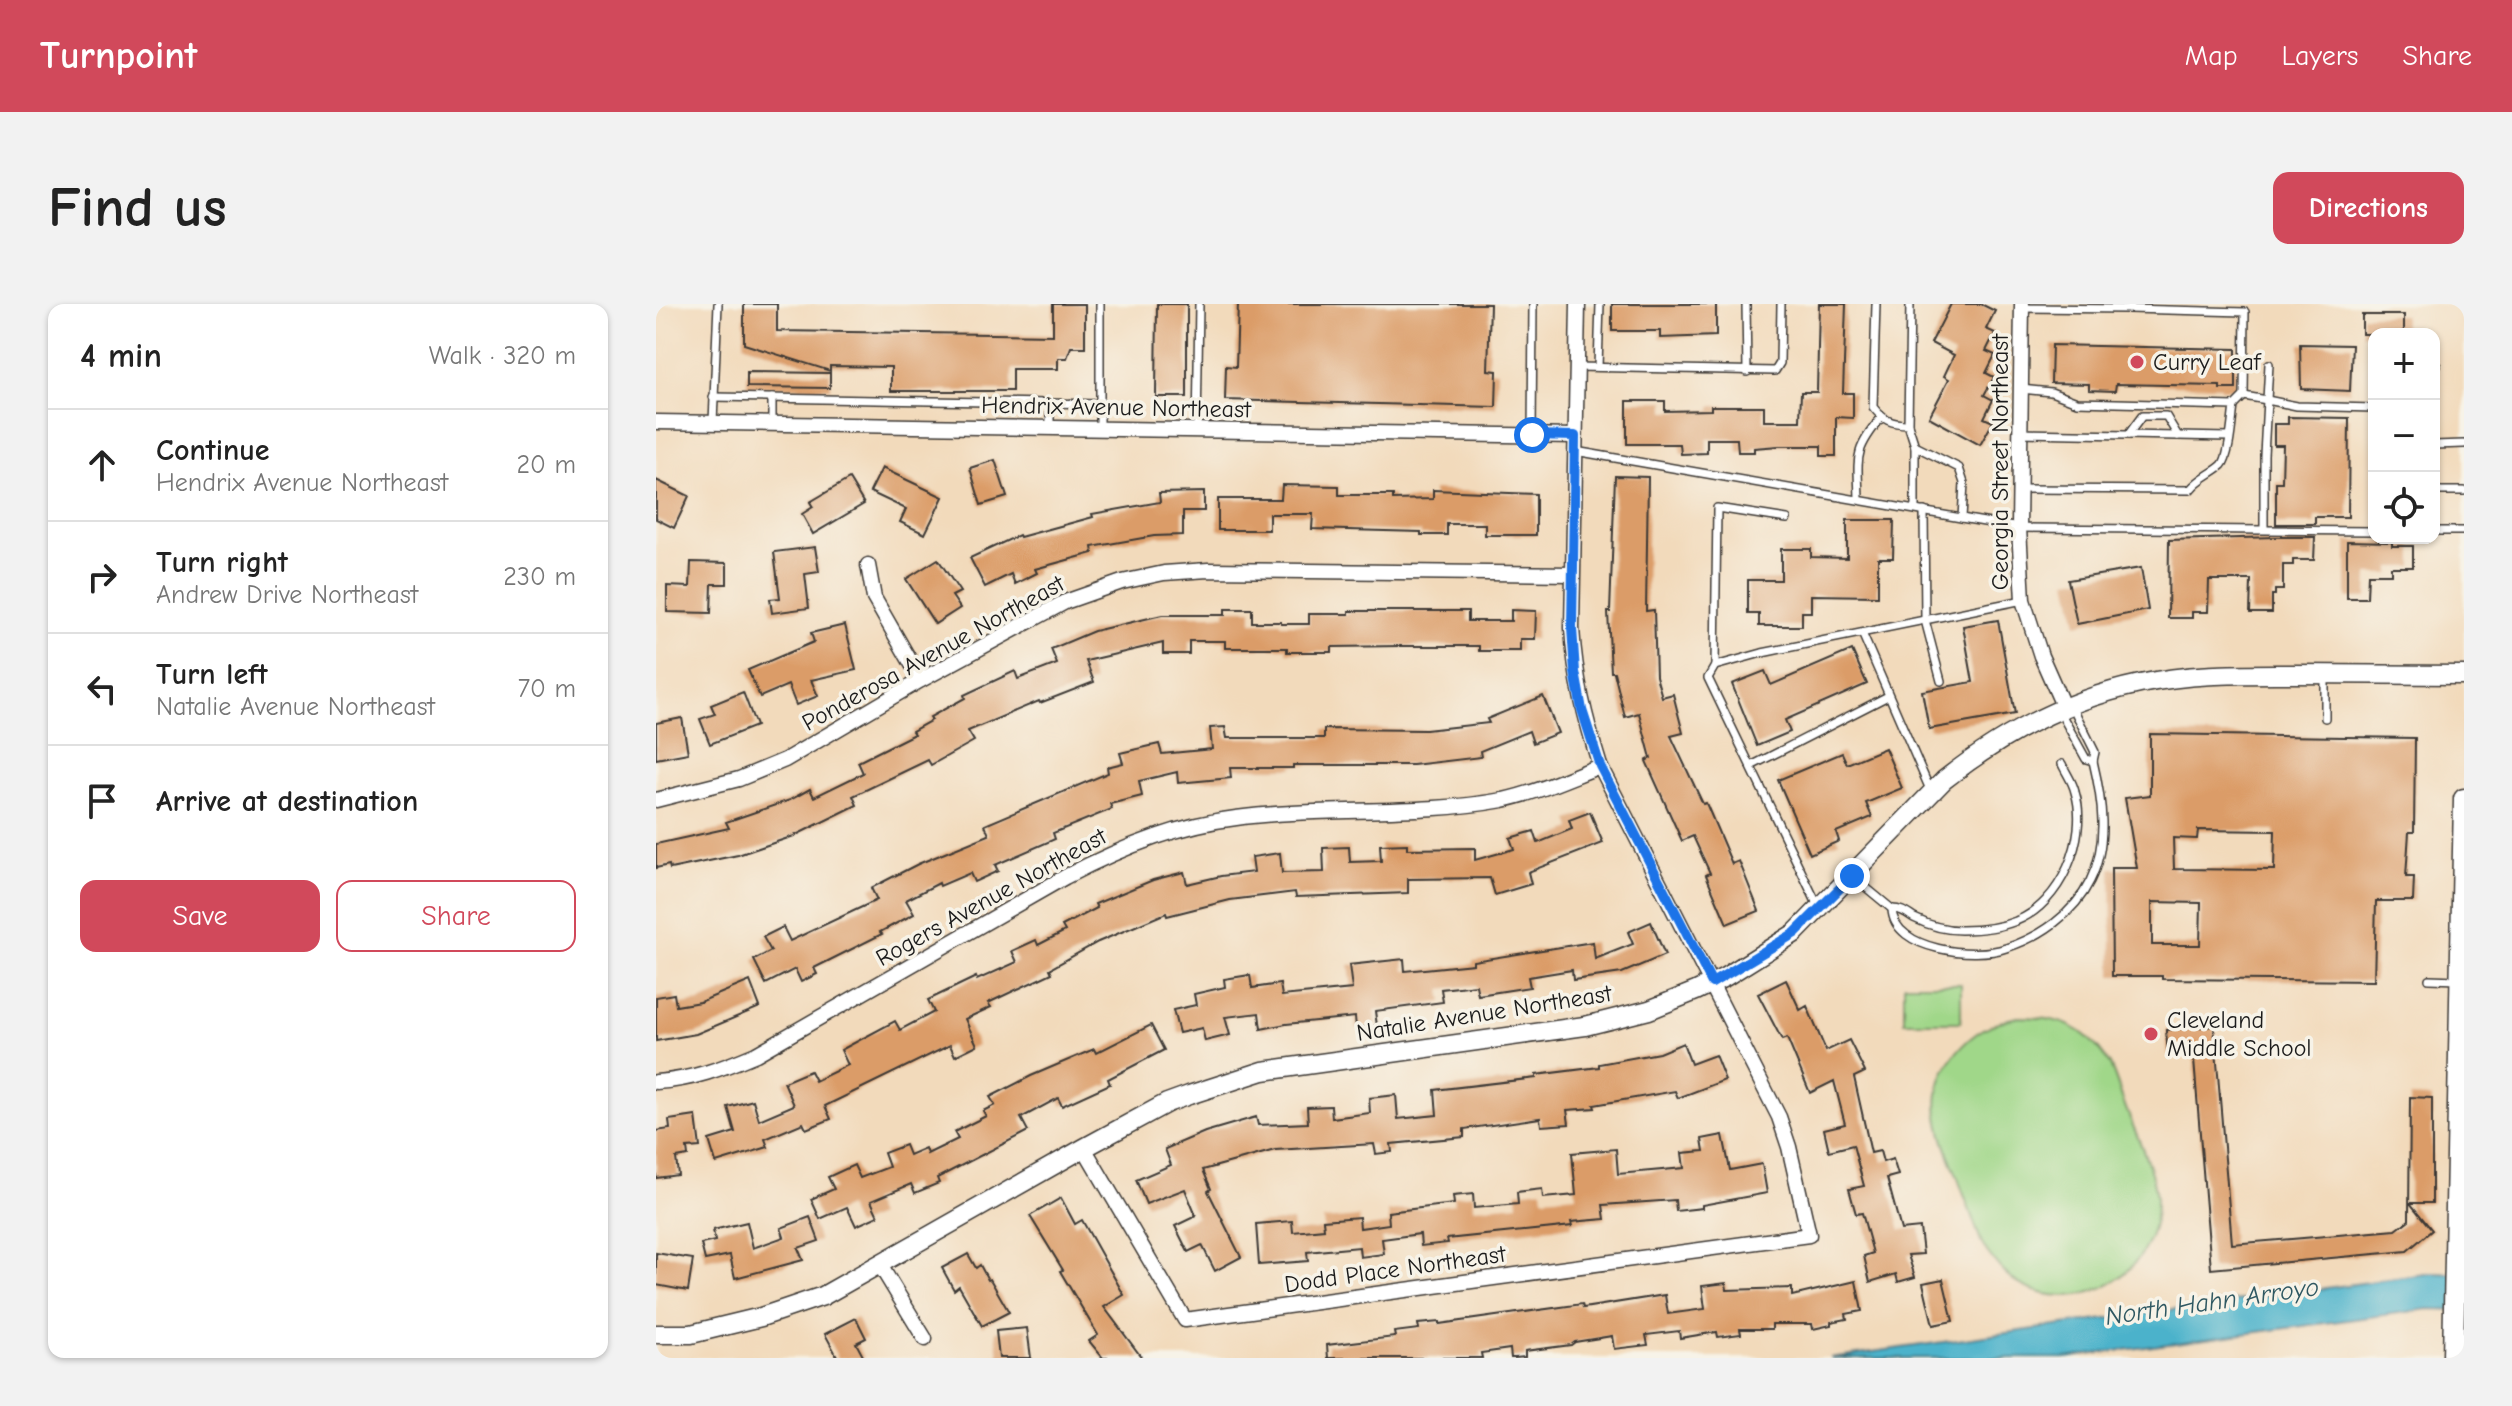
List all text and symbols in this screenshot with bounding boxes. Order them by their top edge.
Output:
text: Turnpoint [40,34,197,78]
text: Map [2185,40,2238,72]
text: Layers [2282,40,2358,72]
text: Share [2402,40,2472,72]
button: Directions [2273,172,2464,244]
text: Find us [48,176,227,240]
map controls [2368,328,2440,544]
button: + [2368,328,2440,400]
street label: Georgia Street Northeast [1986,333,2014,590]
text: 4 min [80,336,162,376]
text: Walk · 320 m [429,341,576,371]
place label: Curry Leaf [2153,348,2262,376]
marker: Curry Leaf [2128,353,2146,371]
street label: Hendrix Avenue Northeast [981,391,1252,423]
button: − [2368,400,2440,472]
route start [1514,417,1550,453]
text: Continue [156,433,270,468]
icon: ahead [80,443,124,487]
text: 20 m [516,450,576,480]
text: Hendrix Avenue Northeast [156,468,448,498]
button: locate [2368,472,2440,544]
text: Turn right [156,545,288,580]
icon: right [80,555,124,599]
text: 230 m [503,562,576,592]
street label: Ponderosa Avenue Northeast [797,569,1070,737]
text: Andrew Drive Northeast [156,580,418,610]
text: Turn left [156,657,268,692]
icon: left [80,667,124,711]
text: 70 m [518,674,576,704]
text: Natalie Avenue Northeast [156,692,435,722]
icon: arrive [80,779,124,823]
text: Arrive at destination [156,784,418,819]
street label: Rogers Avenue Northeast [871,821,1112,972]
route end [1834,858,1870,894]
button: Save [80,880,320,952]
button: Share [336,880,576,952]
street label: Natalie Avenue Northeast [1355,979,1615,1047]
place label: Cleveland Middle School [2167,1006,2312,1062]
marker: Cleveland Middle School [2142,1025,2160,1043]
street label: Dodd Place Northeast [1283,1239,1508,1298]
water label: North Hahn Arroyo [2103,1272,2321,1332]

